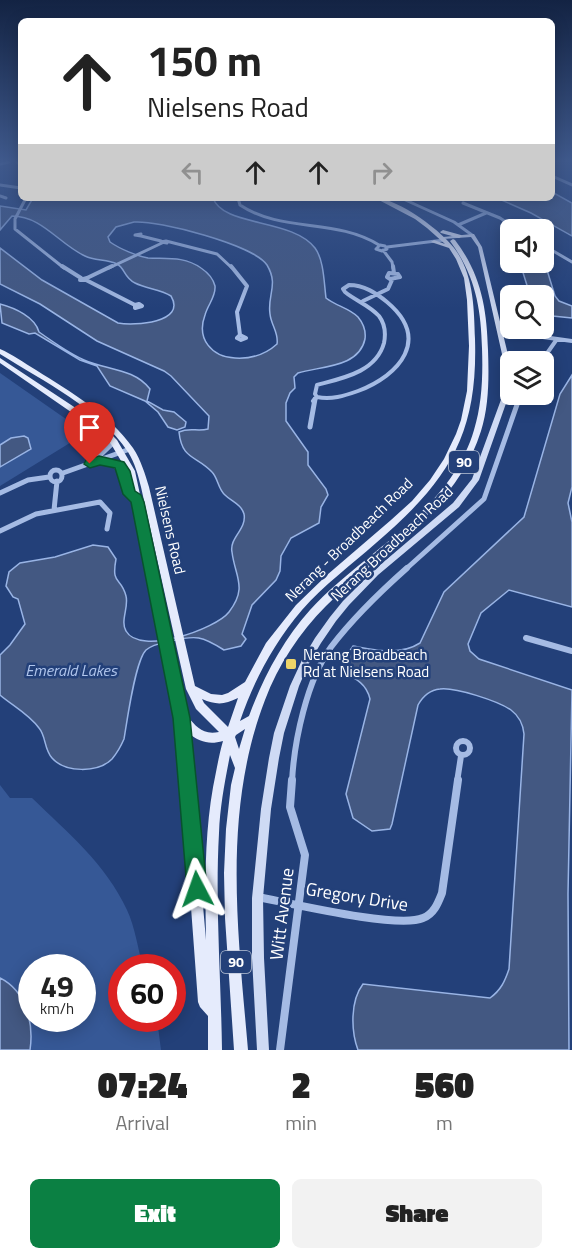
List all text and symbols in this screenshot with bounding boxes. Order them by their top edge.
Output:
text: 150 m [147,28,262,92]
icon: ahead [48,42,126,120]
text: Nielsens Road [147,86,309,127]
icon: left [176,156,209,189]
icon: ahead [239,156,272,189]
icon: ahead [302,156,335,189]
icon: right [365,156,398,189]
map controls [500,219,554,405]
button: sound [500,219,554,273]
button: search [500,285,554,339]
button: layers [500,351,554,405]
pin [64,402,115,464]
icon: arrive [73,411,106,444]
road number: 90 [449,451,479,473]
street label: Nerang - Broadbeach Road [279,472,418,607]
street label: Nerang Broadbeach Road [325,481,458,607]
street label: Nielsens Road [149,484,192,576]
place label: Nerang Broadbeach Rd at Nielsens Road [303,643,429,683]
marker: Nerang Broadbeach Rd at Nielsens Road [284,657,298,671]
water label: Emerald Lakes [25,658,118,682]
position arrow [165,857,229,921]
street label: Witt Avenue [262,866,301,962]
street label: Gregory Drive [304,875,410,918]
road number: 90 [221,951,251,973]
speed limit sign: 60 [108,954,186,1032]
text: 49 [40,963,74,1009]
text: km/h [40,997,74,1020]
text: 07:24 [98,1057,187,1112]
text: 2 [291,1057,311,1112]
text: 560 [415,1057,474,1112]
text: Arrival [115,1107,170,1138]
text: min [285,1107,317,1138]
text: m [436,1107,453,1138]
button: Exit [30,1179,280,1248]
button: Share [292,1179,542,1248]

